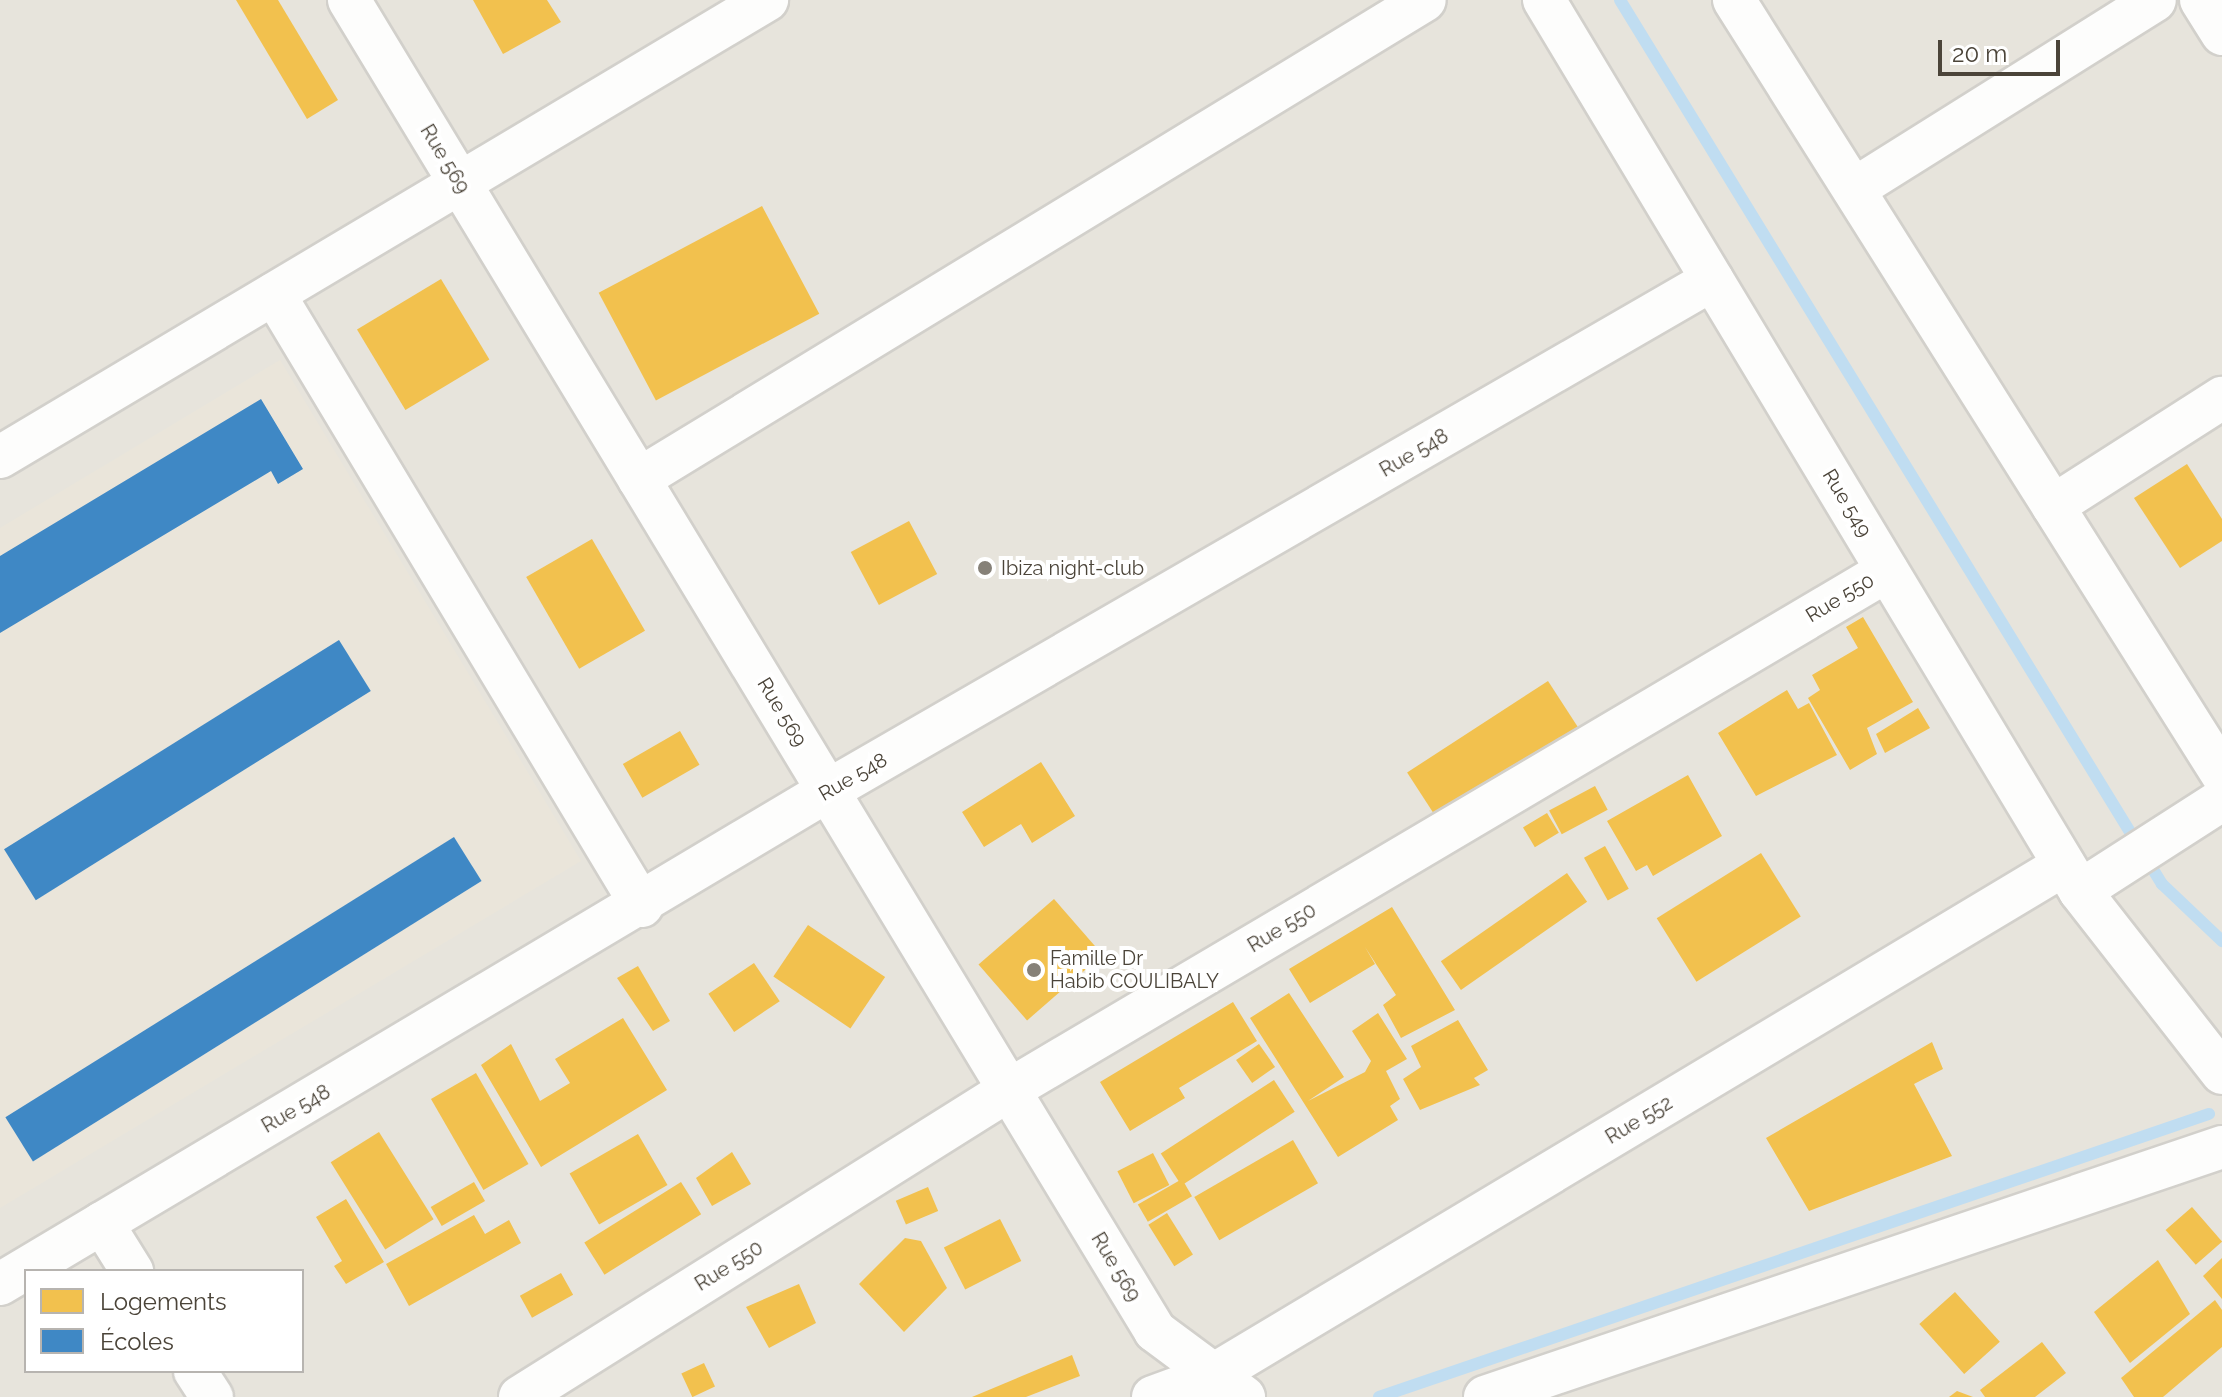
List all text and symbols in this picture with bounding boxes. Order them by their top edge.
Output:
scale bar [1942,24,2064,74]
text: 20 m [1952,39,2007,68]
street label: Rue 569 [415,120,475,198]
street label: Rue 548 [1375,424,1453,482]
street label: Rue 549 [1817,465,1877,541]
place label: Ibiza night-club [1001,556,1144,580]
marker: Ibiza night-club [976,559,994,577]
street label: Rue 550 [1801,568,1879,628]
street label: Rue 569 [752,673,812,751]
street label: Rue 548 [814,748,892,806]
street label: Rue 550 [1243,898,1321,958]
place label: Famille Dr Habib COULIBALY [1050,946,1219,993]
marker: Famille Dr Habib COULIBALY [1025,961,1043,979]
street label: Rue 548 [257,1080,335,1138]
street label: Rue 552 [1601,1091,1677,1149]
street label: Rue 569 [1086,1228,1146,1306]
street label: Rue 550 [691,1236,767,1296]
legend [24,1269,304,1373]
text: Logements [100,1287,227,1316]
text: Écoles [100,1327,174,1356]

